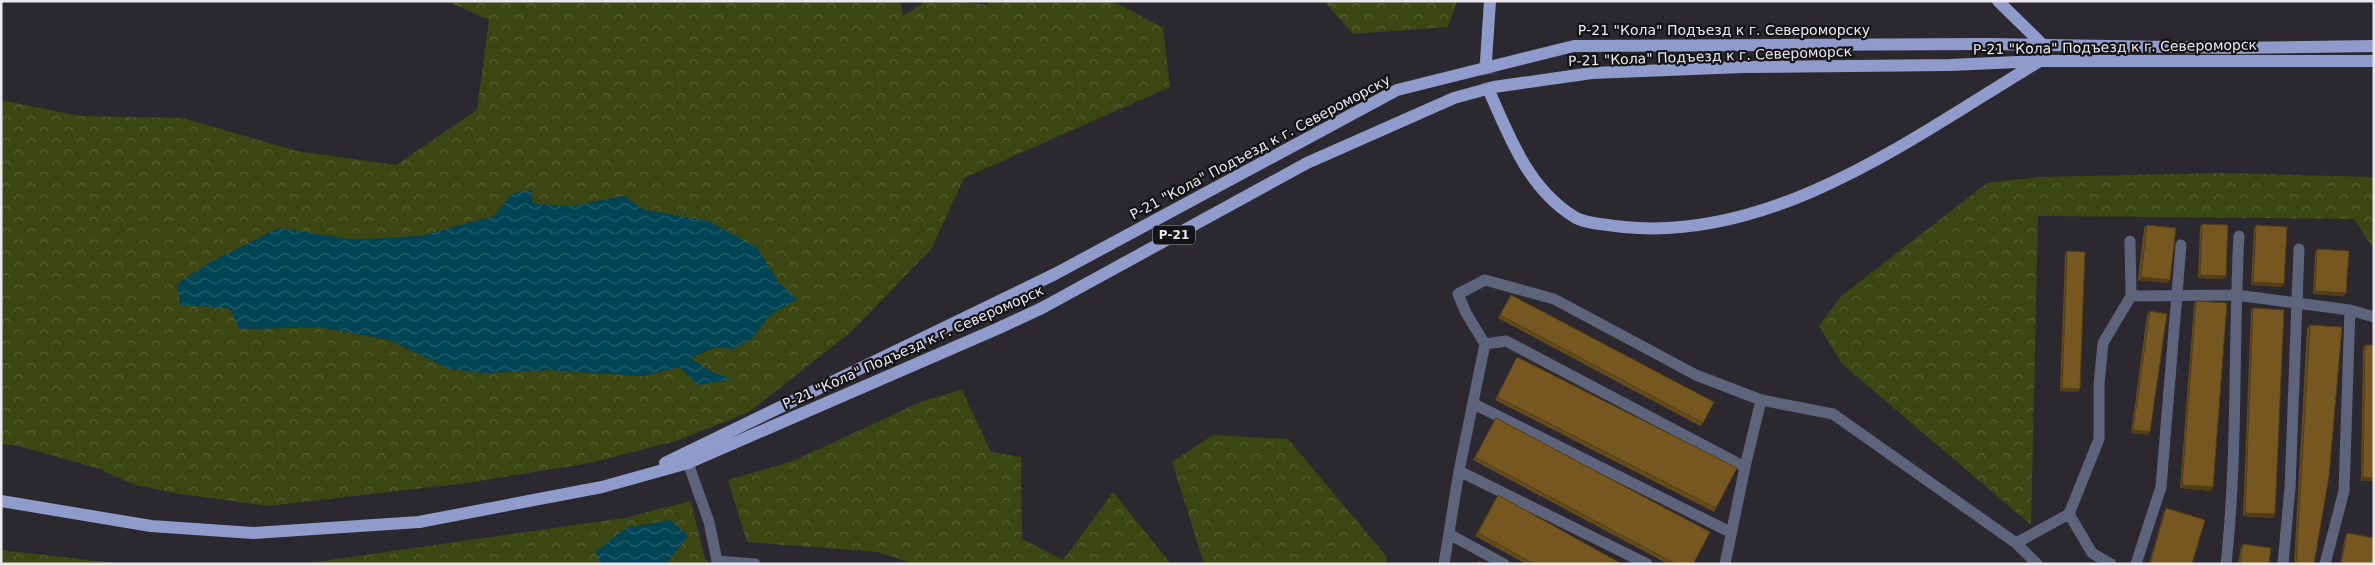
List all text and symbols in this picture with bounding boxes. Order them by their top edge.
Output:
street label: Р-21 "Кола" Подъезд к г. Североморску [1578,22,1870,38]
street label: Р-21 "Кола" Подъезд к г. Североморск [1973,37,2257,57]
street label: Р-21 "Кола" Подъезд к г. Североморск [1568,43,1852,69]
street label: Р-21 "Кола" Подъезд к г. Североморску [1127,71,1393,223]
road number: Р-21 [1153,226,1195,244]
street label: Р-21 "Кола" Подъезд к г. Североморск [780,282,1046,412]

